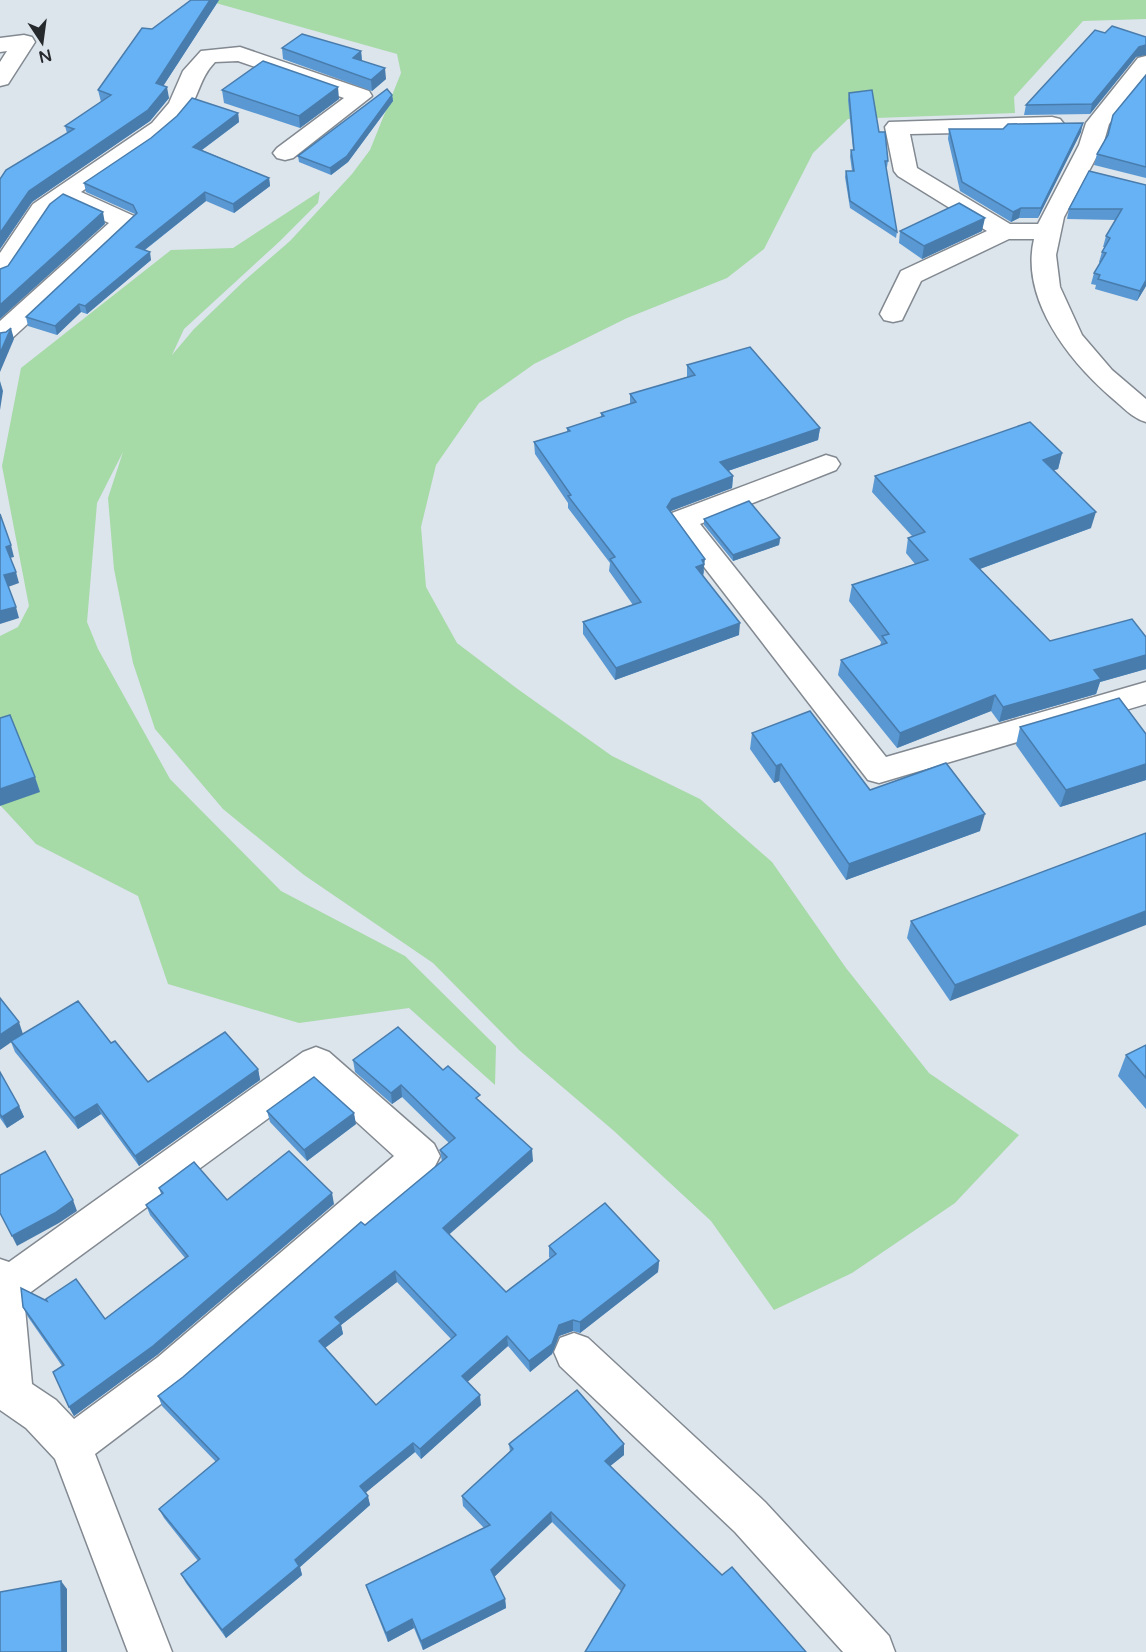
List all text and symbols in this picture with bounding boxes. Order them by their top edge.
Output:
north arrow [12,12,72,72]
text: N [37,44,54,67]

